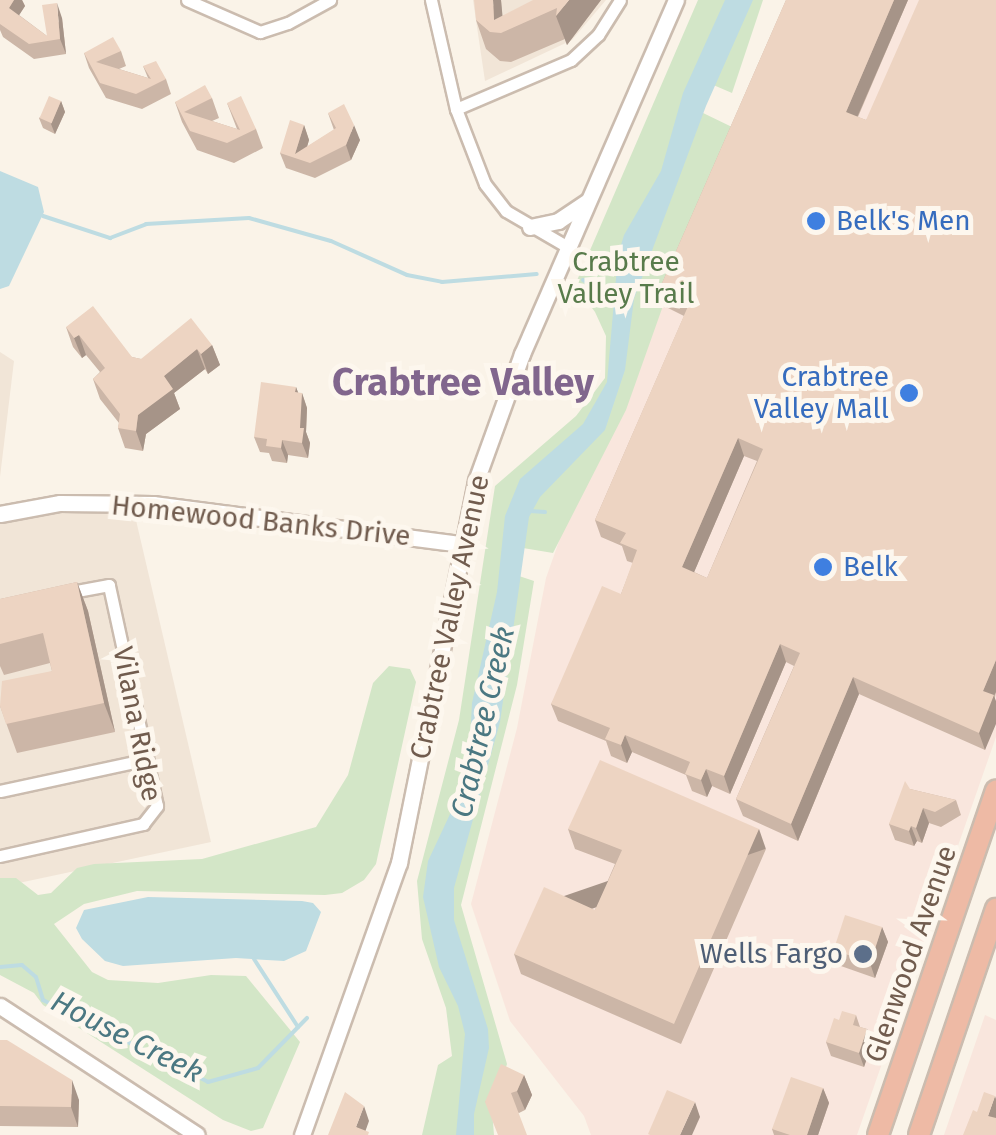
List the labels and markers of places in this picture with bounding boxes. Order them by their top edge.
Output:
place label: Belk's Men [836,204,971,238]
marker: Belk's Men [805,210,827,232]
place label: Crabtree Valley Mall [754,360,889,426]
marker: Crabtree Valley Mall [898,382,920,404]
place label: Belk [843,550,898,584]
marker: Belk [812,556,834,578]
place label: Wells Fargo [700,937,843,971]
marker: Wells Fargo [852,943,874,965]

